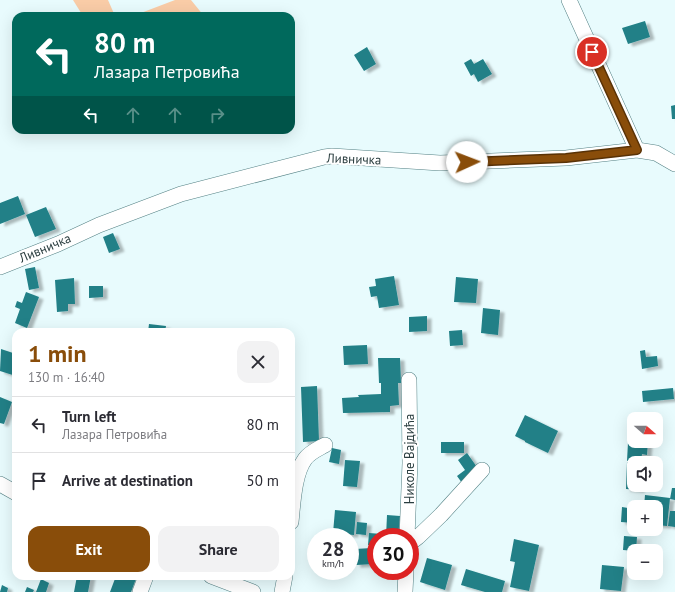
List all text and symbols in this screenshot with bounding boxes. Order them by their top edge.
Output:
text: 80 m [94,24,155,61]
icon: left [28,28,80,80]
pin [575,35,609,69]
icon: arrive [581,41,603,63]
text: Лазара Петровића [94,60,240,83]
icon: left [80,104,102,126]
icon: ahead [122,104,144,126]
icon: ahead [164,104,186,126]
icon: right [206,104,228,126]
position arrow [446,141,488,183]
street label: Ливничка [325,150,382,168]
street label: Ливничка [16,229,74,267]
text: 1 min [28,338,87,369]
button: close [237,341,279,383]
text: 130 m · 16:40 [28,369,105,386]
text: Turn left [62,407,116,426]
north arrow [627,412,663,448]
map controls [627,412,663,580]
icon: left [28,414,50,436]
street label: Николе Вајдића [401,414,418,504]
text: 80 m [246,415,279,434]
text: Лазара Петровића [62,426,167,443]
button: sound [627,456,663,492]
icon: arrive [28,470,50,492]
text: Arrive at destination [62,471,193,490]
text: 50 m [246,471,279,490]
button: + [627,500,663,536]
button: Exit [28,526,150,572]
button: Share [158,526,279,572]
speed limit sign: 30 [367,528,419,580]
text: 28 [322,536,344,562]
button: − [627,544,663,580]
text: km/h [322,557,344,570]

